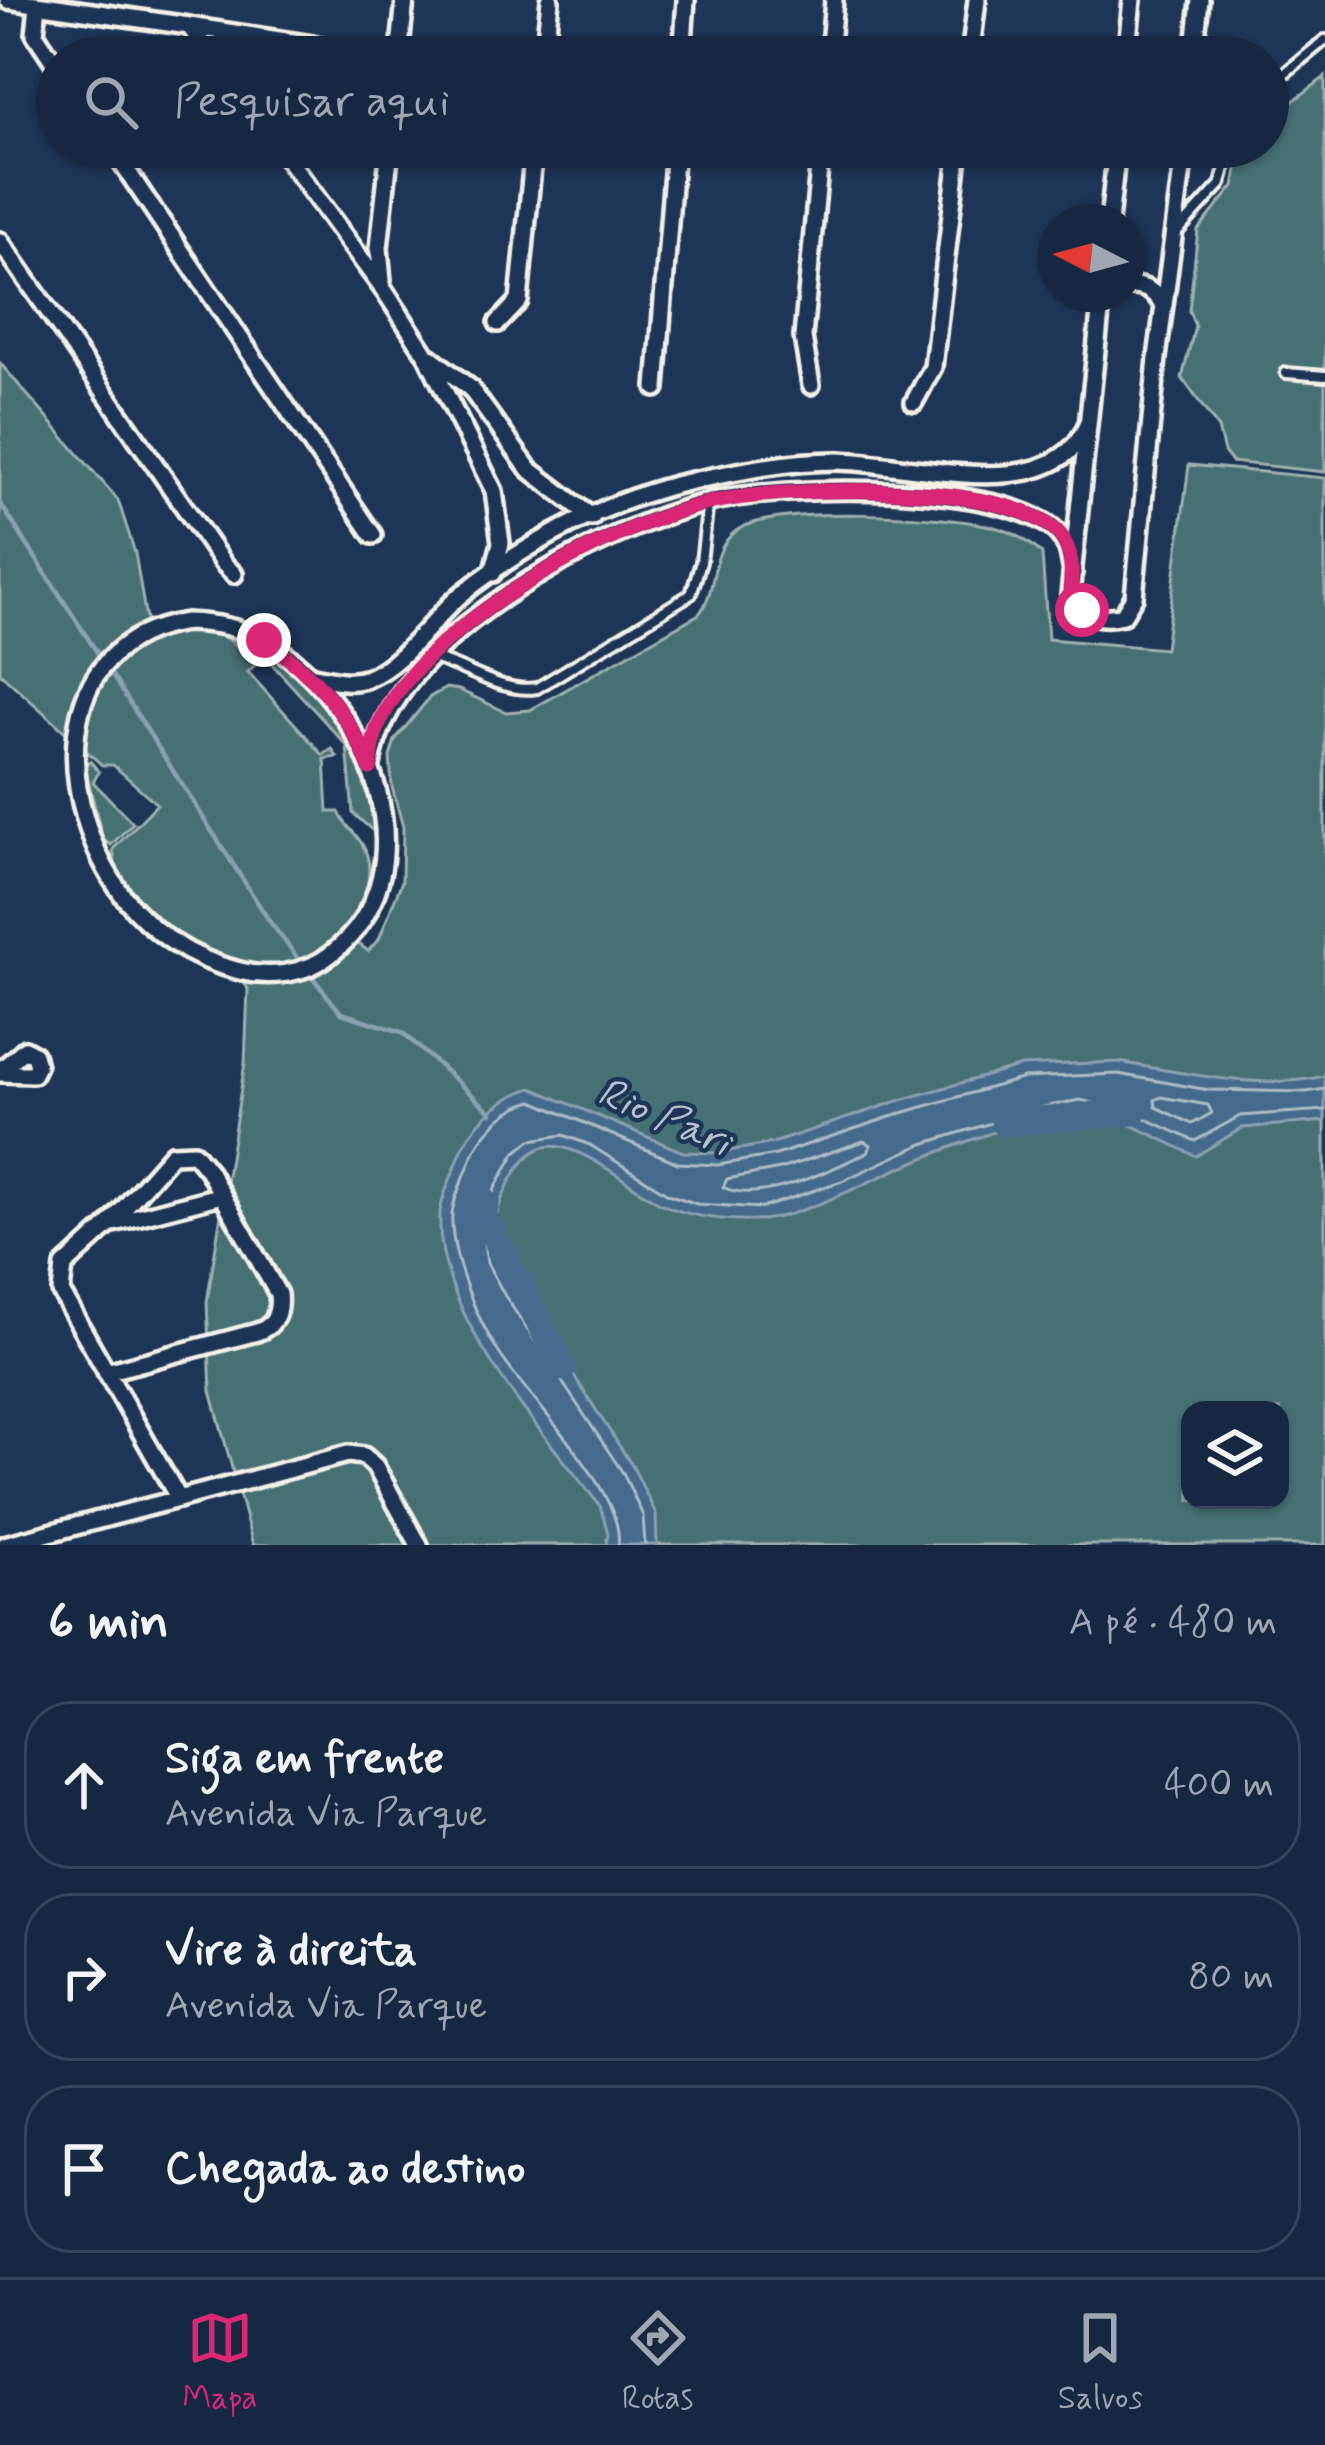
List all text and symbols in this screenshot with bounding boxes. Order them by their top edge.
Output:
search box [36,36,1289,168]
icon: search [78,69,144,135]
text: Pesquisar aqui [174,73,450,132]
north arrow [1037,204,1145,312]
route start [1055,583,1109,637]
route end [237,613,291,667]
water label: Rio Pari [589,1066,742,1172]
map controls [1181,1401,1289,1509]
button: layers [1181,1401,1289,1509]
text: 6 min [48,1590,169,1656]
text: A pé · 480 m [1069,1598,1277,1649]
text: Siga em frente [165,1730,444,1789]
icon: ahead [51,1752,117,1818]
text: 400 m [1164,1760,1274,1811]
text: Avenida Via Parque [165,1789,487,1840]
text: Vire à direita [165,1922,417,1981]
icon: right [51,1944,117,2010]
text: 80 m [1188,1952,1274,2003]
text: Avenida Via Parque [165,1981,487,2032]
icon: arrive [51,2136,117,2202]
text: Chegada ao destino [165,2140,525,2199]
tab: Mapa [182,2305,257,2421]
tab: Rotas [622,2305,693,2421]
tab: Salvos [1058,2305,1143,2421]

